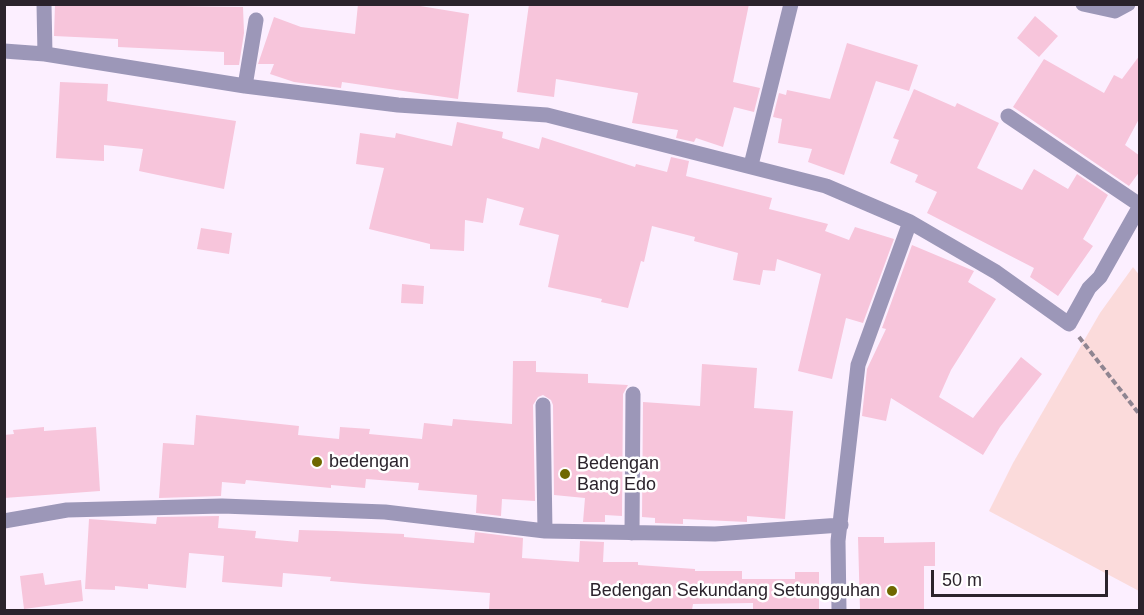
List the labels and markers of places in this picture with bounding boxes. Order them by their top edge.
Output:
place label: bedengan [329,451,409,473]
place label: Bedengan Bang Edo [577,453,659,496]
marker: bedengan [310,455,324,469]
marker: Bedengan Bang Edo [558,467,572,481]
place label: Bedengan Sekundang Setungguhan [590,580,880,602]
marker: Bedengan Sekundang Setungguhan [885,584,899,598]

